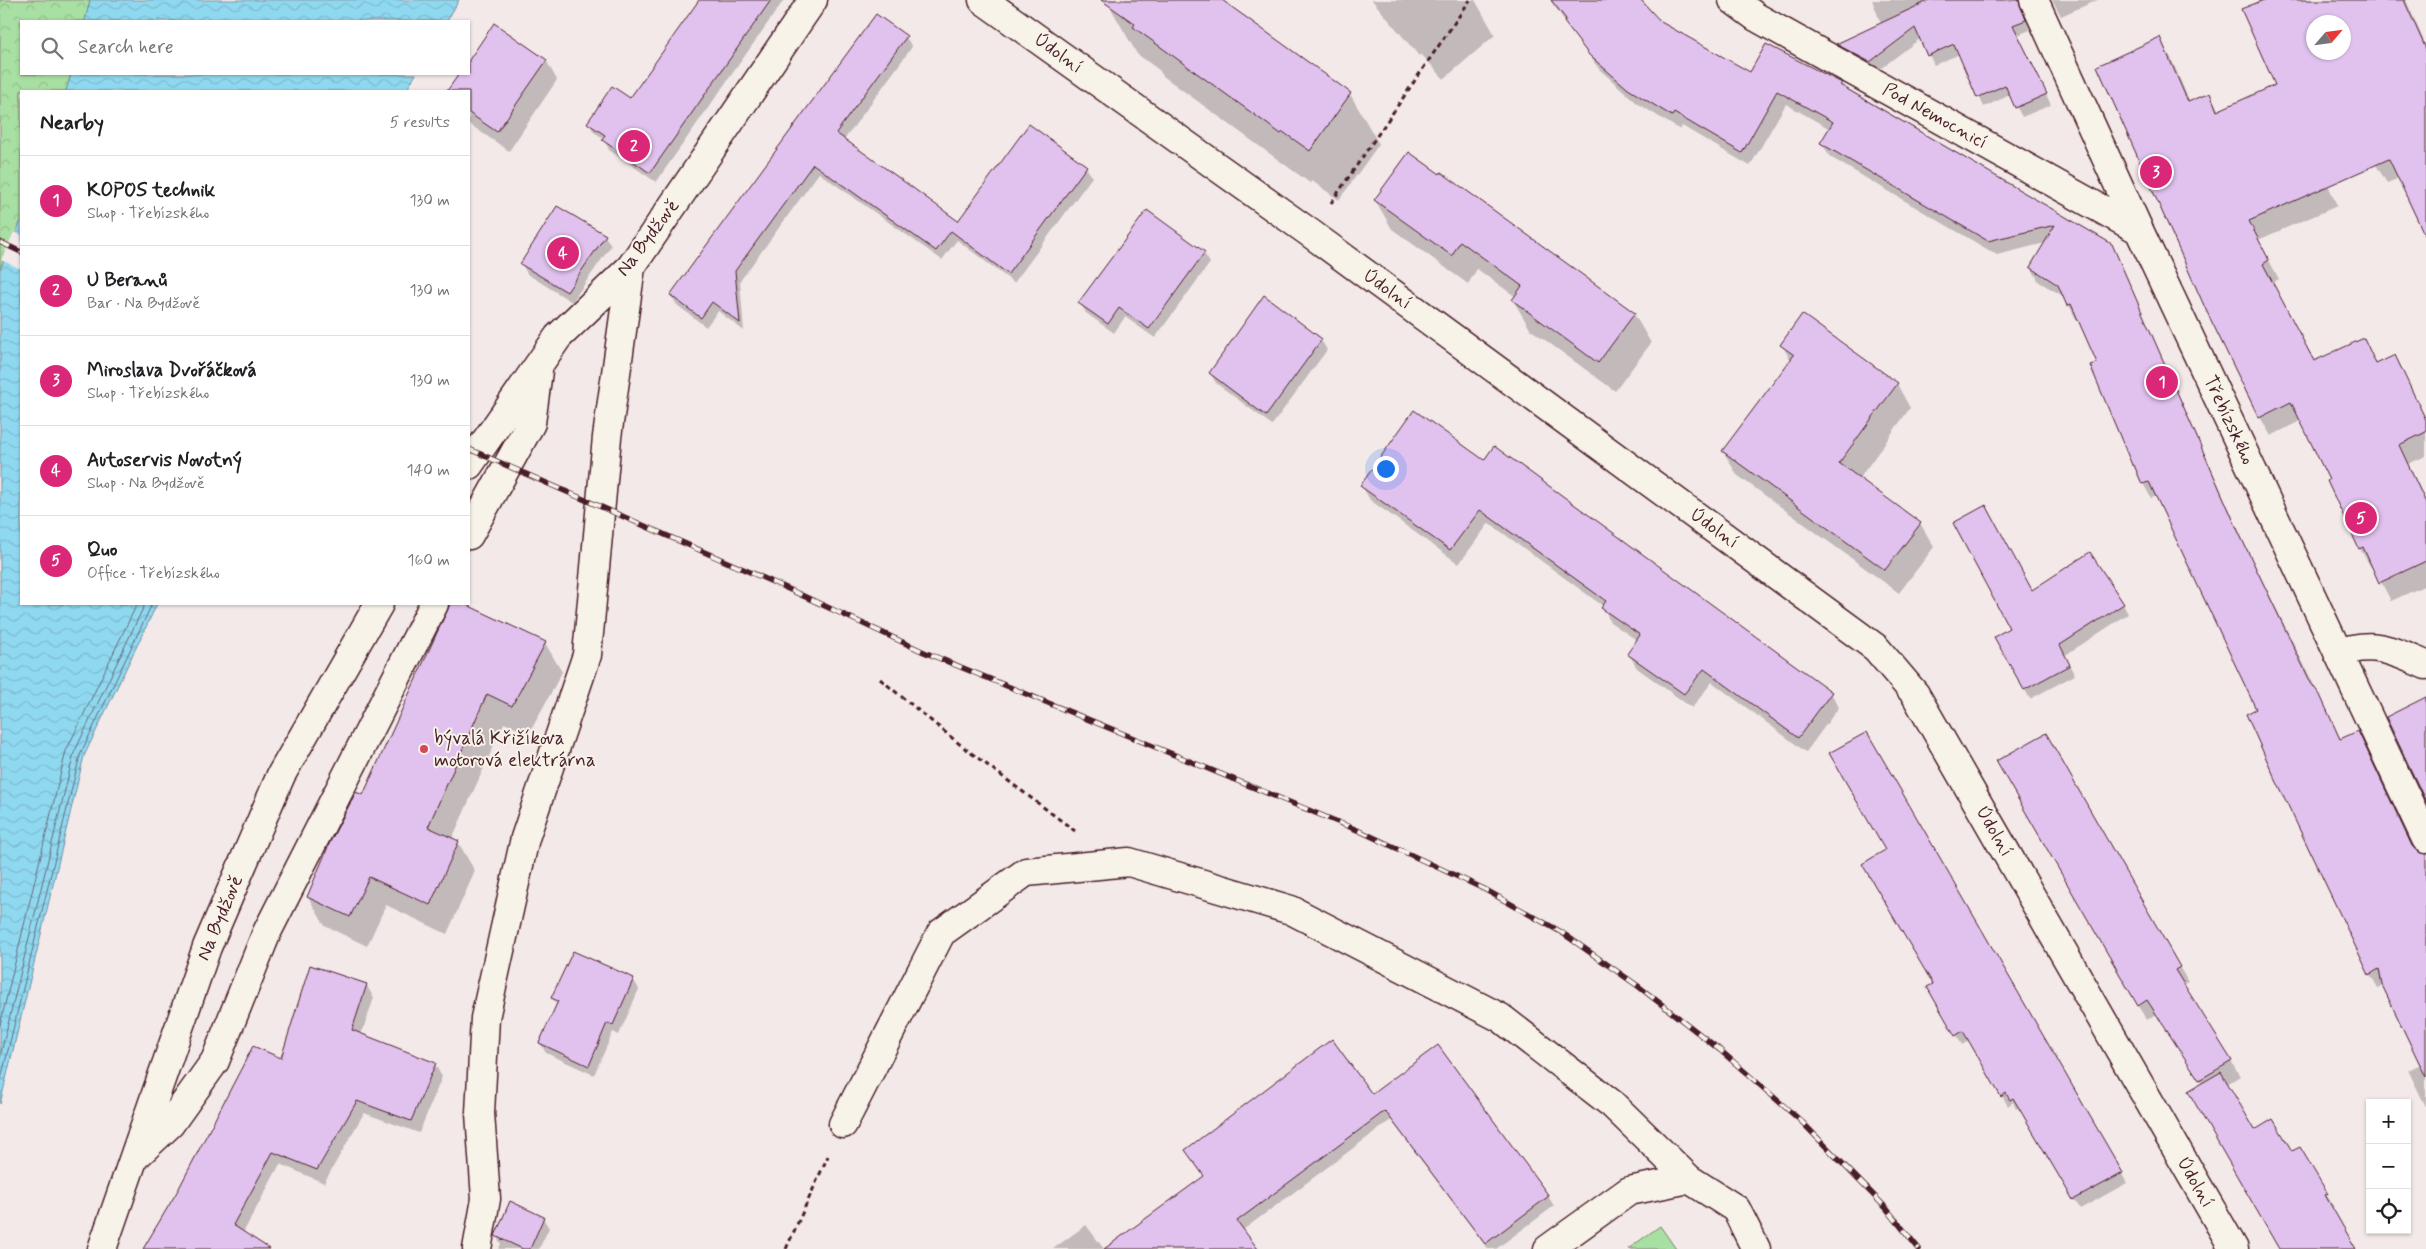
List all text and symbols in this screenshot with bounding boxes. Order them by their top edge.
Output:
north arrow [2306,15,2351,60]
search box [20,20,470,75]
street label: Údolní [1028,27,1088,79]
icon: search [38,34,66,62]
text: Search here [78,35,174,60]
street label: Pod Nemocnicí [1878,77,1992,155]
text: Nearby [40,109,104,137]
text: 5 results [390,112,450,133]
pin: 2 [618,127,650,165]
pin: 3 [2140,153,2172,191]
text: KOPOS technik [87,178,215,203]
text: 1 [52,190,60,211]
text: 130 m [409,190,450,211]
street label: Na Bydžově [611,194,685,282]
text: Shop · Třebízského [87,203,209,224]
pin: 4 [547,234,579,272]
street label: Údolní [1357,263,1417,315]
text: U Beranů [87,268,167,293]
text: 2 [52,280,60,301]
text: 130 m [409,280,450,301]
text: Bar · Na Bydžově [87,293,200,314]
text: Miroslava Dvořáčková [87,358,257,383]
pin: 1 [2146,363,2178,401]
text: 3 [52,370,60,391]
text: 130 m [409,370,450,391]
street label: Třebízského [2197,371,2261,469]
text: Shop · Třebízského [87,383,209,404]
text: Autoservis Novotný [87,448,242,473]
your location [1373,456,1399,482]
text: 4 [51,460,61,481]
text: 140 m [406,460,450,481]
text: Shop · Na Bydžově [87,473,205,494]
pin: 5 [2345,499,2377,537]
street label: Údolní [1684,502,1744,554]
text: Quo [87,538,117,563]
text: 5 [51,550,61,571]
text: 160 m [407,550,450,571]
text: Office · Třebízského [87,563,220,584]
place label: bývalá Křižíkova motorová elektrárna [434,726,596,773]
marker: bývalá Křižíkova motorová elektrárna [418,743,430,755]
street label: Údolní [1969,801,2019,861]
street label: Na Bydžově [191,872,249,964]
map controls [2366,1099,2411,1234]
button: + [2366,1099,2411,1144]
button: − [2366,1144,2411,1189]
street label: Údolní [2170,1152,2220,1212]
button: locate [2366,1189,2411,1234]

